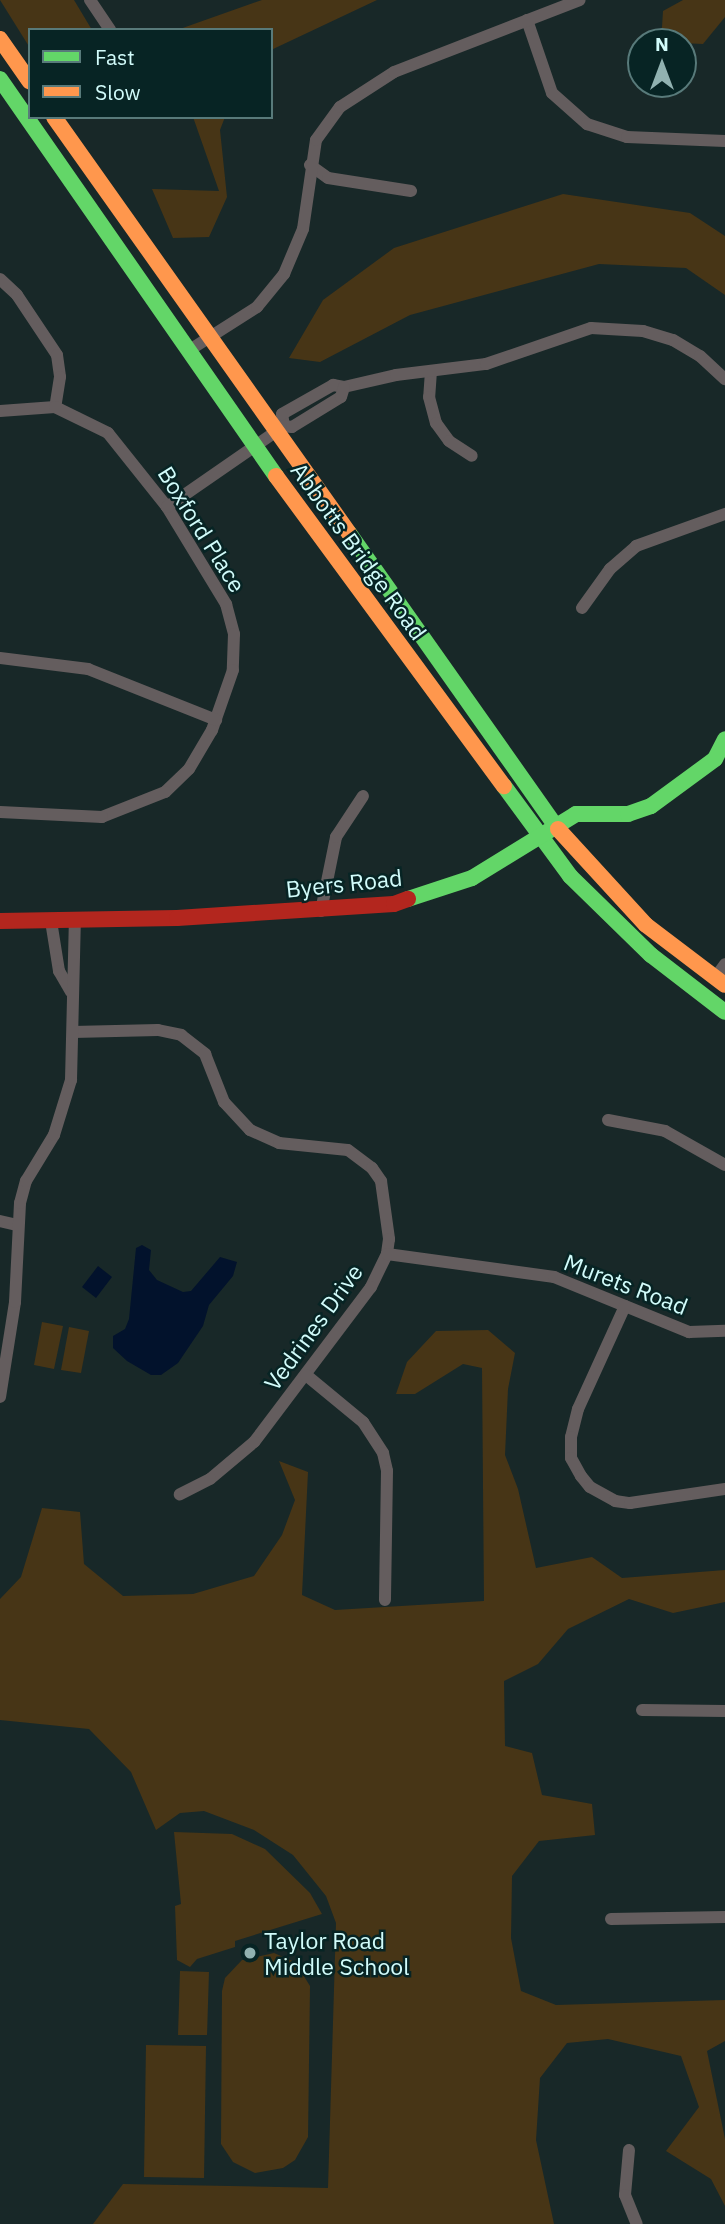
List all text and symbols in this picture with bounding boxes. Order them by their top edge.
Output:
legend [28,28,273,119]
north arrow [627,28,697,98]
text: N [655,32,669,56]
text: Fast [95,43,135,71]
text: Slow [95,78,141,106]
street label: Abbotts Bridge Road [285,457,433,645]
street label: Boxford Place [152,461,252,597]
street label: Byers Road [285,863,403,903]
street label: Murets Road [560,1248,692,1320]
street label: Vedrines Drive [258,1259,368,1395]
place label: Taylor Road Middle School [264,1926,409,1980]
marker: Taylor Road Middle School [242,1945,258,1961]

